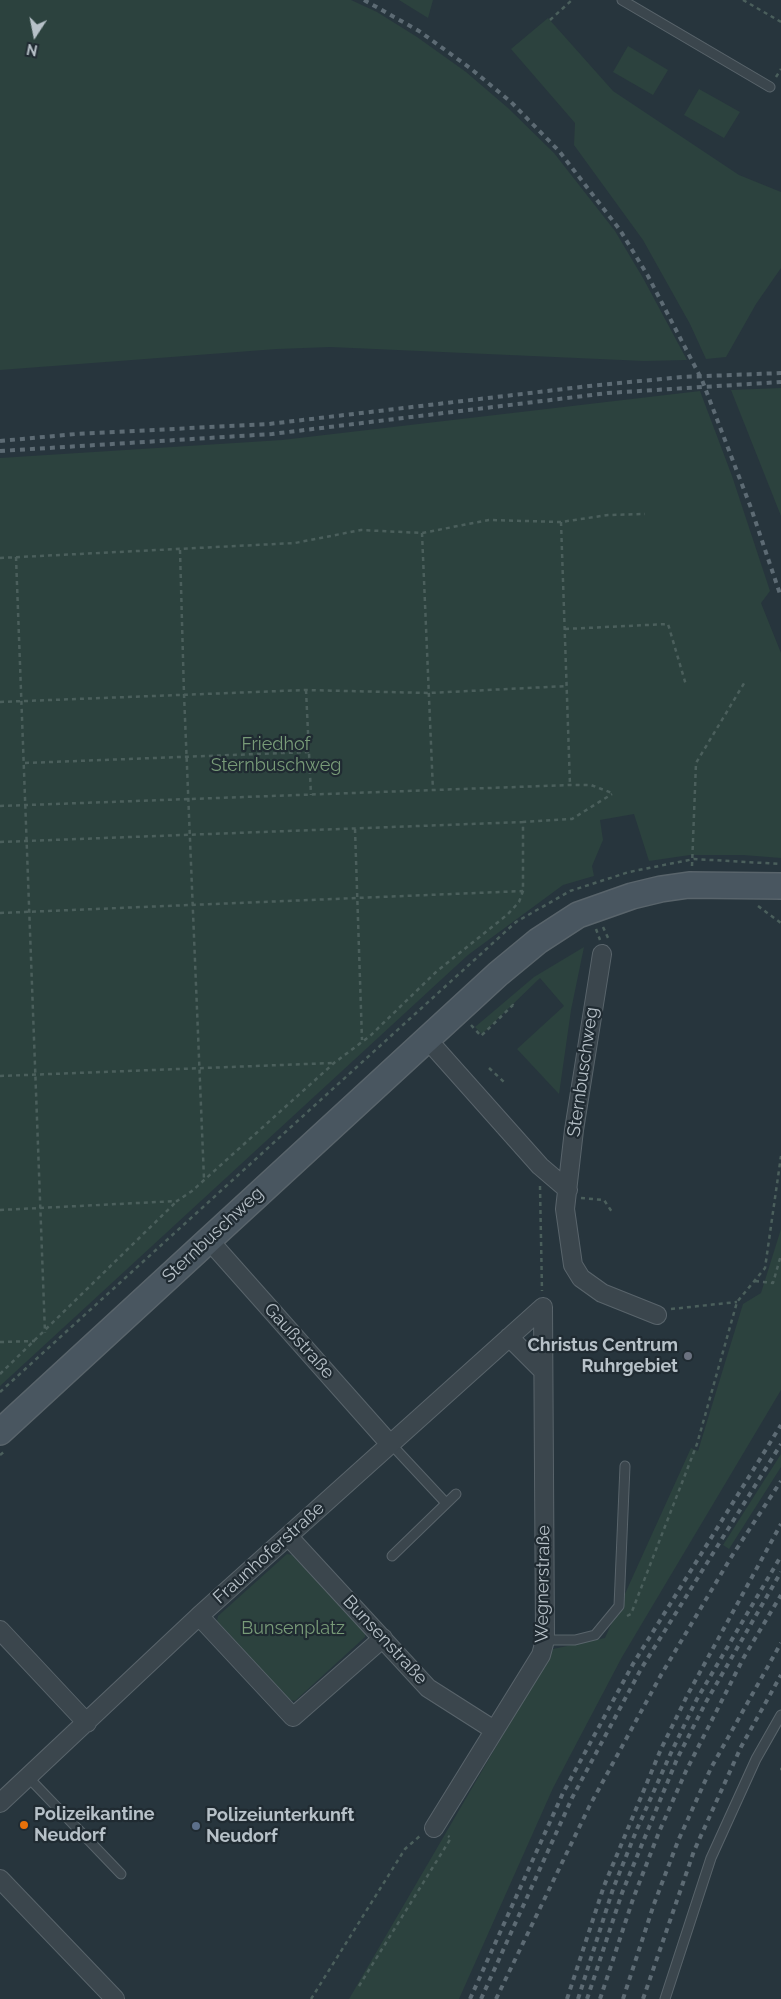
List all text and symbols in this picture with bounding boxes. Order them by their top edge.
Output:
north arrow [10,10,60,60]
text: N [25,41,39,59]
park label: Friedhof Sternbuschweg [211,734,341,776]
street label: Sternbuschweg [563,1006,603,1138]
street label: Sternbuschweg [158,1183,268,1287]
street label: Gaußstraße [259,1299,339,1383]
place label: Christus Centrum Ruhrgebiet [527,1335,678,1378]
marker: Christus Centrum Ruhrgebiet [682,1350,694,1362]
street label: Fraunhoferstraße [209,1497,329,1609]
street label: Wegnerstraße [531,1525,555,1643]
street label: Bunsenstraße [338,1591,432,1689]
park label: Bunsenplatz [241,1618,345,1640]
place label: Polizeikantine Neudorf [34,1804,155,1846]
place label: Polizeiunterkunft Neudorf [206,1805,354,1848]
marker: Polizeikantine Neudorf [18,1819,30,1831]
marker: Polizeiunterkunft Neudorf [190,1820,202,1832]

